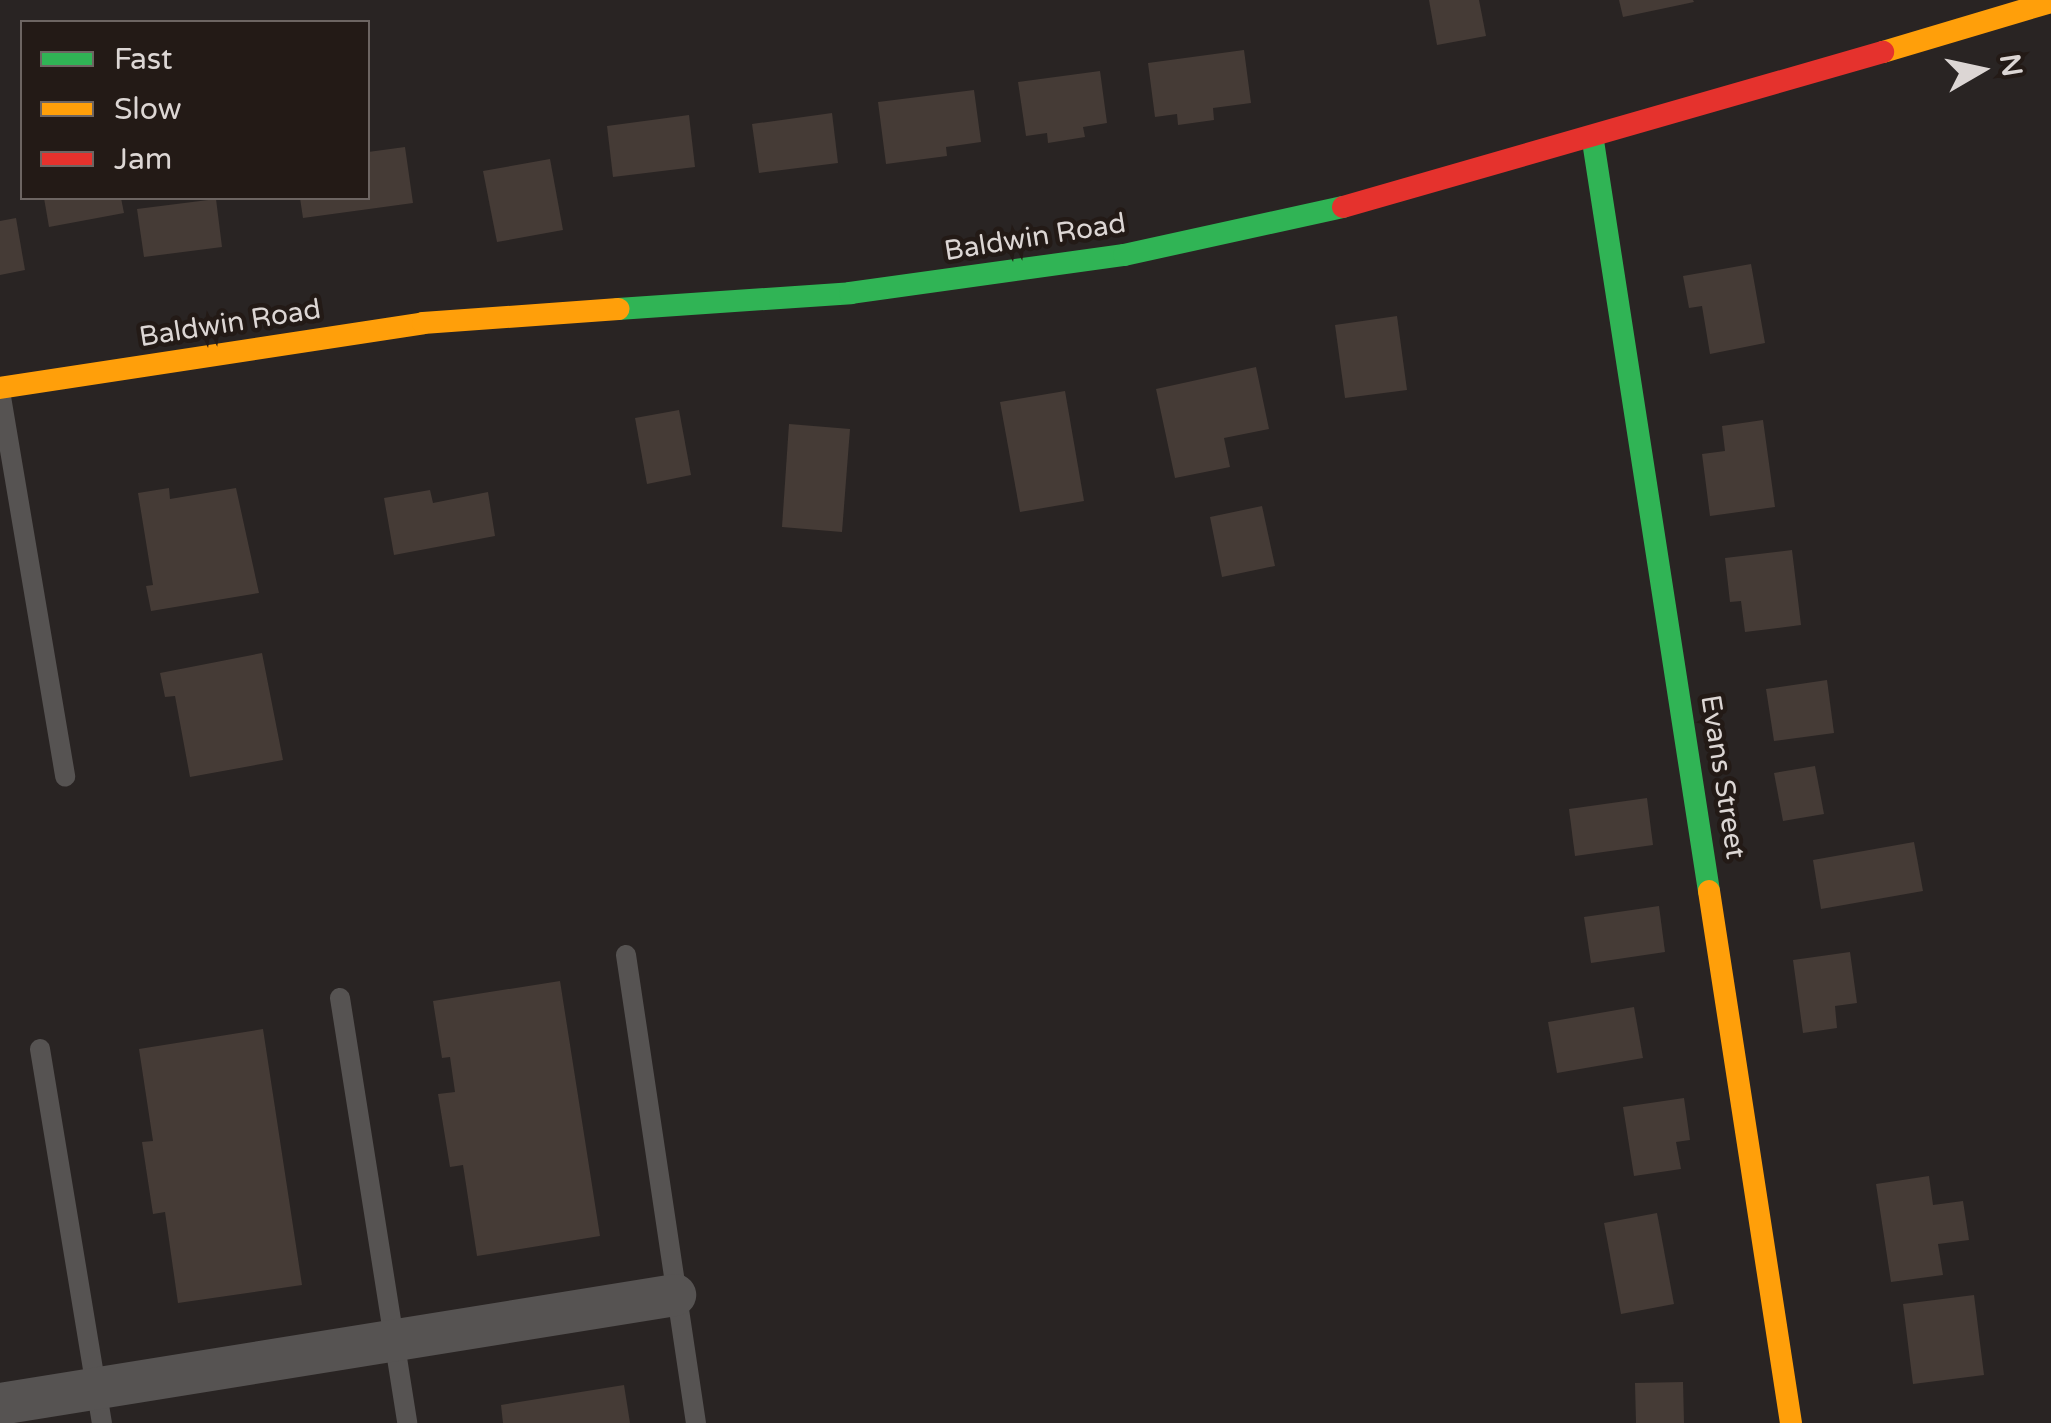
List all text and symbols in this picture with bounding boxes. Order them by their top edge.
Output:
legend [20,20,370,200]
north arrow [1931,20,2031,120]
text: Fast [114,41,173,78]
text: N [1992,52,2029,79]
text: Slow [114,91,182,128]
text: Jam [114,141,172,178]
street label: Baldwin Road [942,206,1128,268]
street label: Baldwin Road [137,292,323,354]
street label: Evans Street [1693,693,1753,861]

